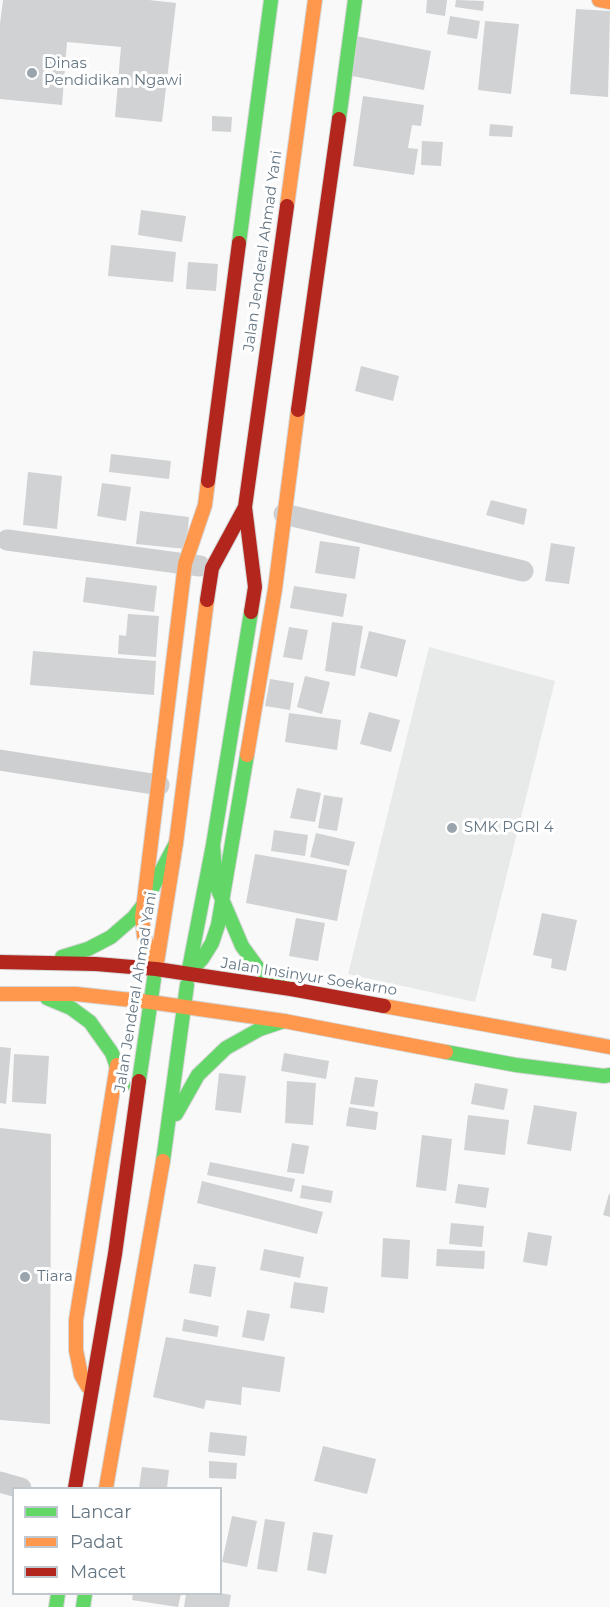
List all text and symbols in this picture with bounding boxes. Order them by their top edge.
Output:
place label: Dinas Pendidikan Ngawi [44,55,182,90]
marker: Dinas Pendidikan Ngawi [25,66,39,80]
street label: Jalan Jenderal Ahmad Yani [240,149,286,353]
place label: SMK PGRI 4 [464,819,554,837]
marker: SMK PGRI 4 [445,821,459,835]
street label: Jalan Jenderal Ahmad Yani [111,890,161,1094]
street label: Jalan Insinyur Soekarno [220,954,398,1000]
place label: Tiara [37,1268,73,1286]
marker: Tiara [18,1270,32,1284]
legend [12,1487,222,1595]
text: Lancar [70,1501,131,1523]
text: Padat [70,1531,123,1553]
text: Macet [70,1561,126,1583]

